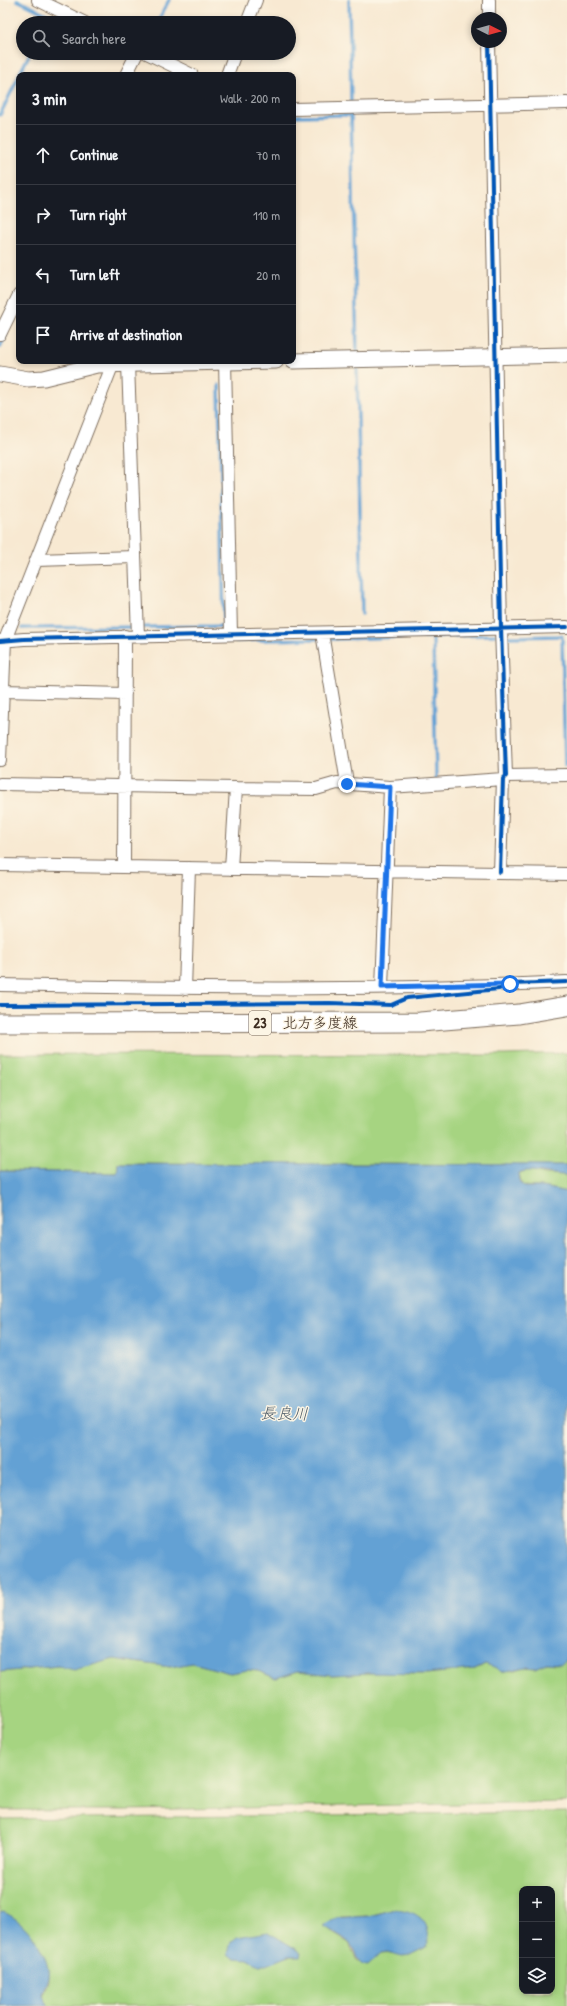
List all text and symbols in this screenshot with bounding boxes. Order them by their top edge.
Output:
north arrow [471,12,507,48]
search box [16,16,296,60]
icon: search [30,27,52,49]
text: Search here [62,28,126,49]
text: 3 min [32,87,67,110]
text: Walk · 200 m [220,89,280,107]
icon: ahead [32,144,54,166]
text: Continue [70,144,118,165]
text: 70 m [256,146,280,164]
icon: right [32,204,54,226]
text: Turn right [70,204,126,225]
text: 110 m [253,206,280,224]
icon: left [32,264,54,286]
text: Turn left [70,264,120,285]
text: 20 m [256,266,280,284]
icon: arrive [32,324,54,346]
text: Arrive at destination [70,324,182,345]
route end [338,775,356,793]
route start [501,975,519,993]
road number: 23 [249,1011,271,1035]
street label: 北方多度線 [282,1012,358,1033]
water label: 長良川 [260,1402,308,1424]
map controls [519,1886,555,1994]
button: + [519,1886,555,1922]
button: − [519,1922,555,1958]
button: layers [519,1958,555,1994]

